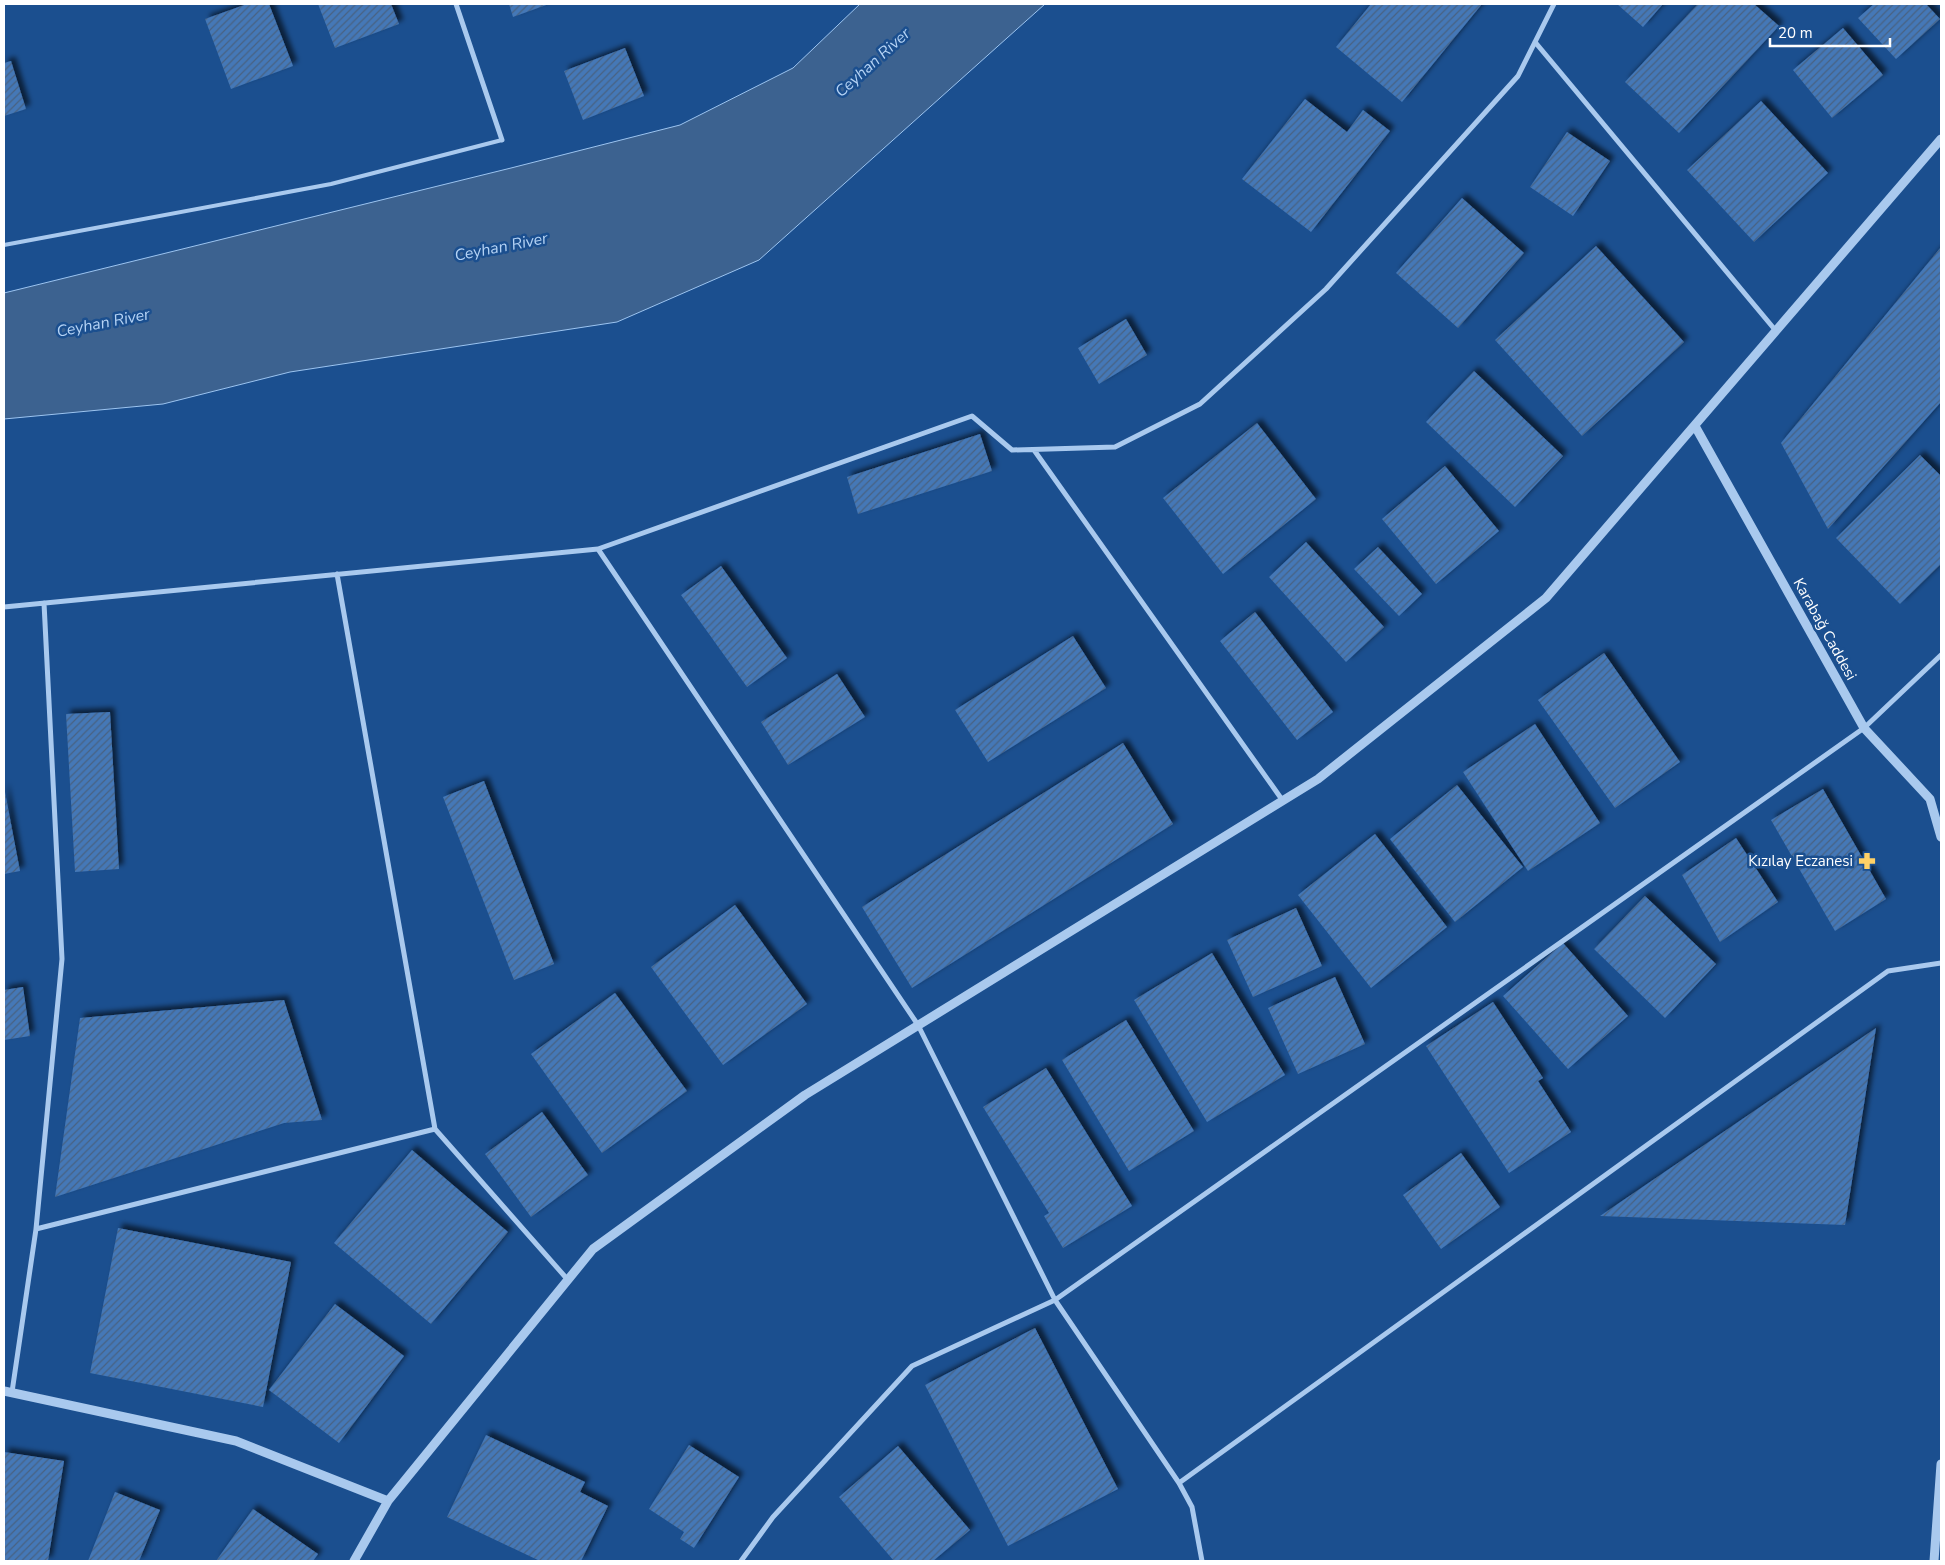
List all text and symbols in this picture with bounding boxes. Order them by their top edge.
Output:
scale bar [1770,15,1890,47]
water label: Ceyhan River [830,22,916,102]
text: 20 m [1778,23,1813,43]
water label: Ceyhan River [453,227,551,267]
water label: Ceyhan River [55,303,153,343]
street label: Karabağ Caddesi [1789,574,1861,684]
place label: Kızılay Eczanesi [1748,851,1853,871]
pharmacy icon: Kızılay Eczanesi [1857,851,1877,871]

